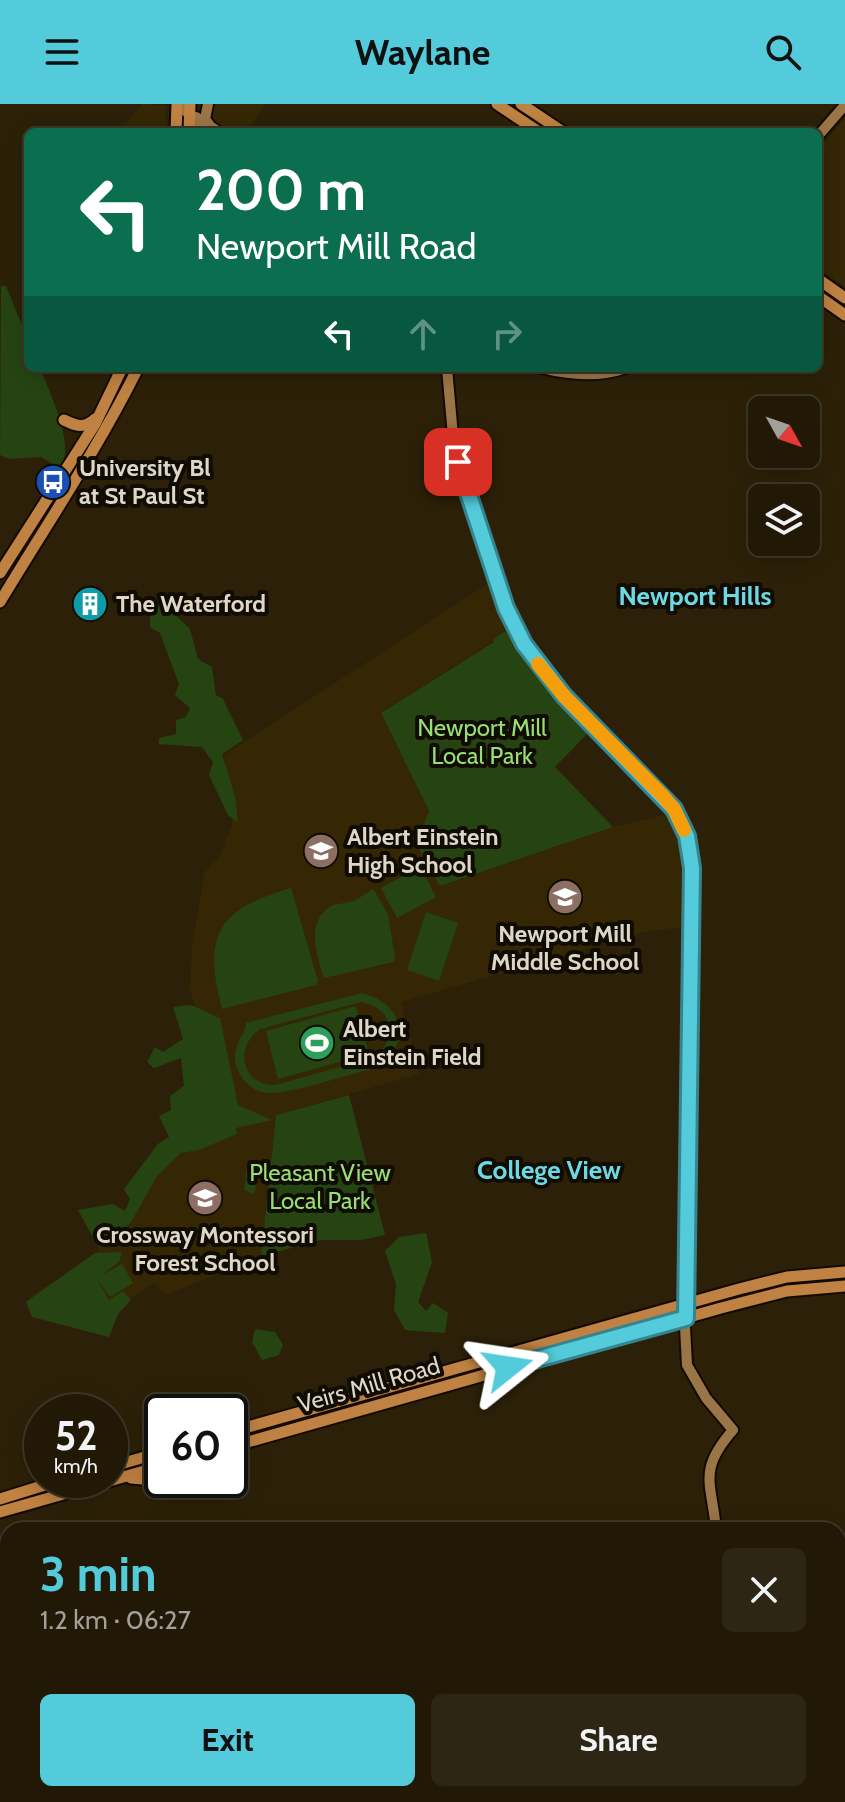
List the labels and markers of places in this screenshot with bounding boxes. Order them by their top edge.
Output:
pin [424,428,492,496]
place label: University Bl at St Paul St [79,453,210,510]
bus stop icon: University Bl at St Paul St [34,463,72,501]
building icon: The Waterford [71,585,109,623]
place label: The Waterford [116,589,266,618]
place label: Albert Einstein High School [347,822,498,879]
school or university icon: Albert Einstein High School [302,832,340,870]
school or university icon: Newport Mill Middle School [546,878,584,916]
place label: Newport Mill Middle School [491,919,639,976]
place label: Albert Einstein Field [343,1014,482,1071]
sports icon: Albert Einstein Field [298,1024,336,1062]
school or university icon: Crossway Montessori Forest School [186,1179,224,1217]
place label: Crossway Montessori Forest School [96,1220,314,1277]

